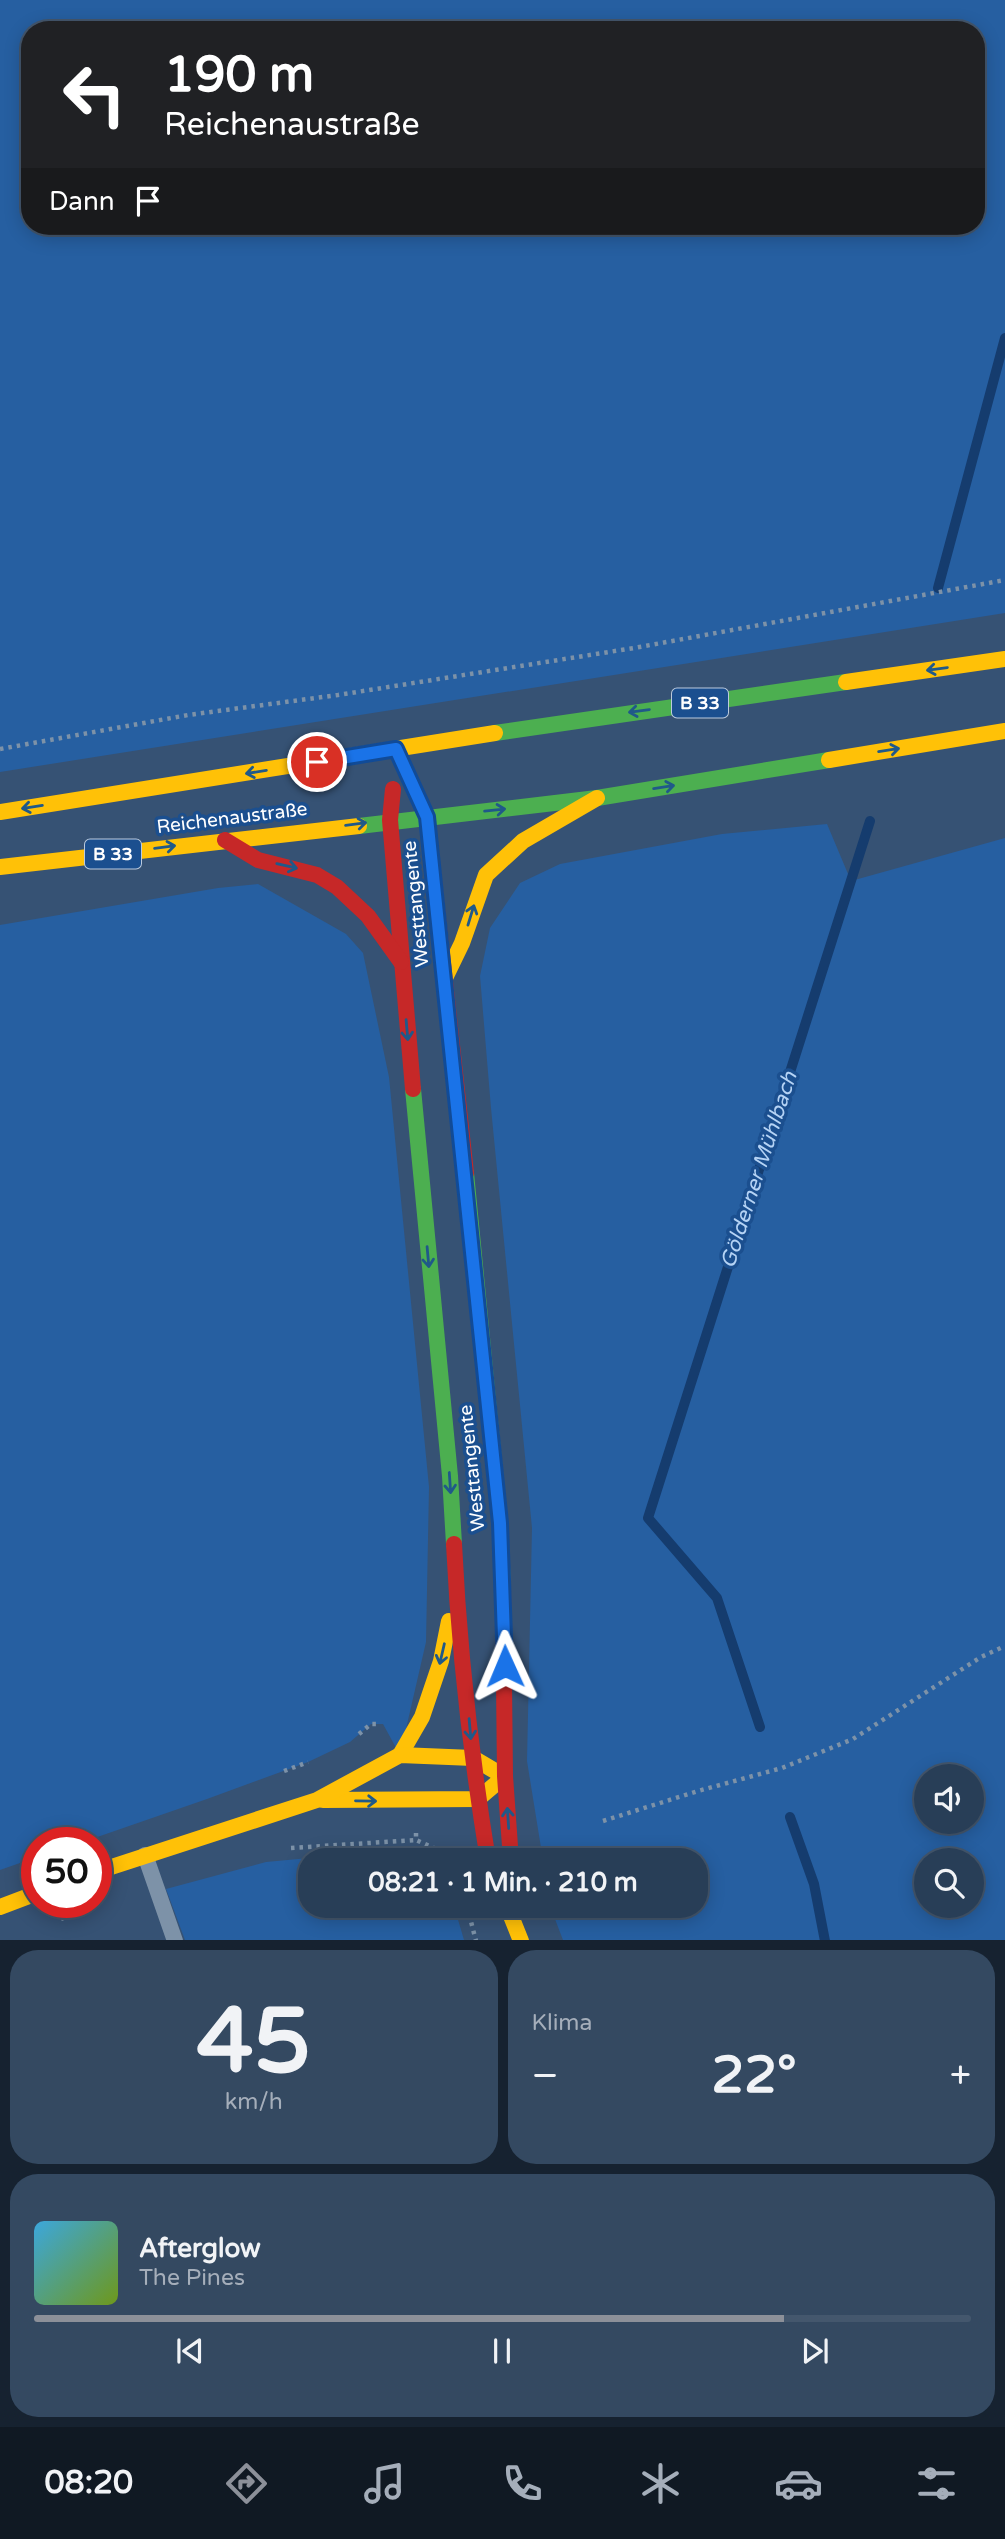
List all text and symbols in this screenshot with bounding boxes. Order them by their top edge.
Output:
text: 190 m [164,46,314,105]
icon: left [49,49,140,140]
text: Reichenaustraße [164,106,420,144]
icon: arrive [129,182,167,220]
text: Dann [49,186,115,217]
one-way arrow [927,662,949,675]
road number: B 33 [672,688,728,718]
one-way arrow [629,705,651,718]
pin [287,732,347,792]
icon: arrive [298,743,336,781]
one-way arrow [877,743,900,756]
one-way arrow [245,766,268,779]
one-way arrow [652,780,675,793]
street label: Reichenaustraße [155,798,309,838]
one-way arrow [21,801,43,814]
one-way arrow [483,803,506,816]
one-way arrow [344,818,367,831]
road number: B 33 [85,840,141,868]
street label: Westtangente [398,840,434,968]
one-way arrow [153,841,176,854]
one-way arrow [275,860,298,873]
one-way arrow [465,904,478,926]
one-way arrow [401,1018,414,1041]
water label: Gölderner Mühlbach [715,1067,803,1271]
one-way arrow [422,1245,435,1268]
street label: Westtangente [454,1404,490,1532]
one-way arrow [444,1471,457,1494]
position arrow [468,1629,542,1703]
one-way arrow [435,1643,448,1665]
one-way arrow [464,1717,477,1739]
map controls [914,1764,984,1918]
button: sound [914,1764,984,1834]
one-way arrow [354,1794,377,1808]
one-way arrow [501,1807,514,1830]
speed limit sign: 50 [21,1827,112,1918]
button: search [914,1848,984,1918]
text: 08:21 · 1 Min. · 210 m [368,1867,638,1898]
text: 45 [197,1987,311,2097]
text: Klima [532,2009,592,2037]
text: 22° [712,2044,797,2107]
text: − [532,2053,559,2099]
text: + [950,2053,971,2099]
text: km/h [225,2088,283,2116]
text: Afterglow [139,2233,261,2264]
text: The Pines [139,2264,245,2292]
icon: previous [171,2332,209,2370]
icon: pause [483,2332,521,2370]
icon: next [796,2332,834,2370]
icon: directions [222,2459,271,2508]
icon: music [360,2459,409,2508]
icon: phone [498,2459,547,2508]
icon: climate [636,2459,685,2508]
icon: car [774,2459,823,2508]
icon: filters [912,2459,961,2508]
text: 08:20 [44,2464,133,2502]

